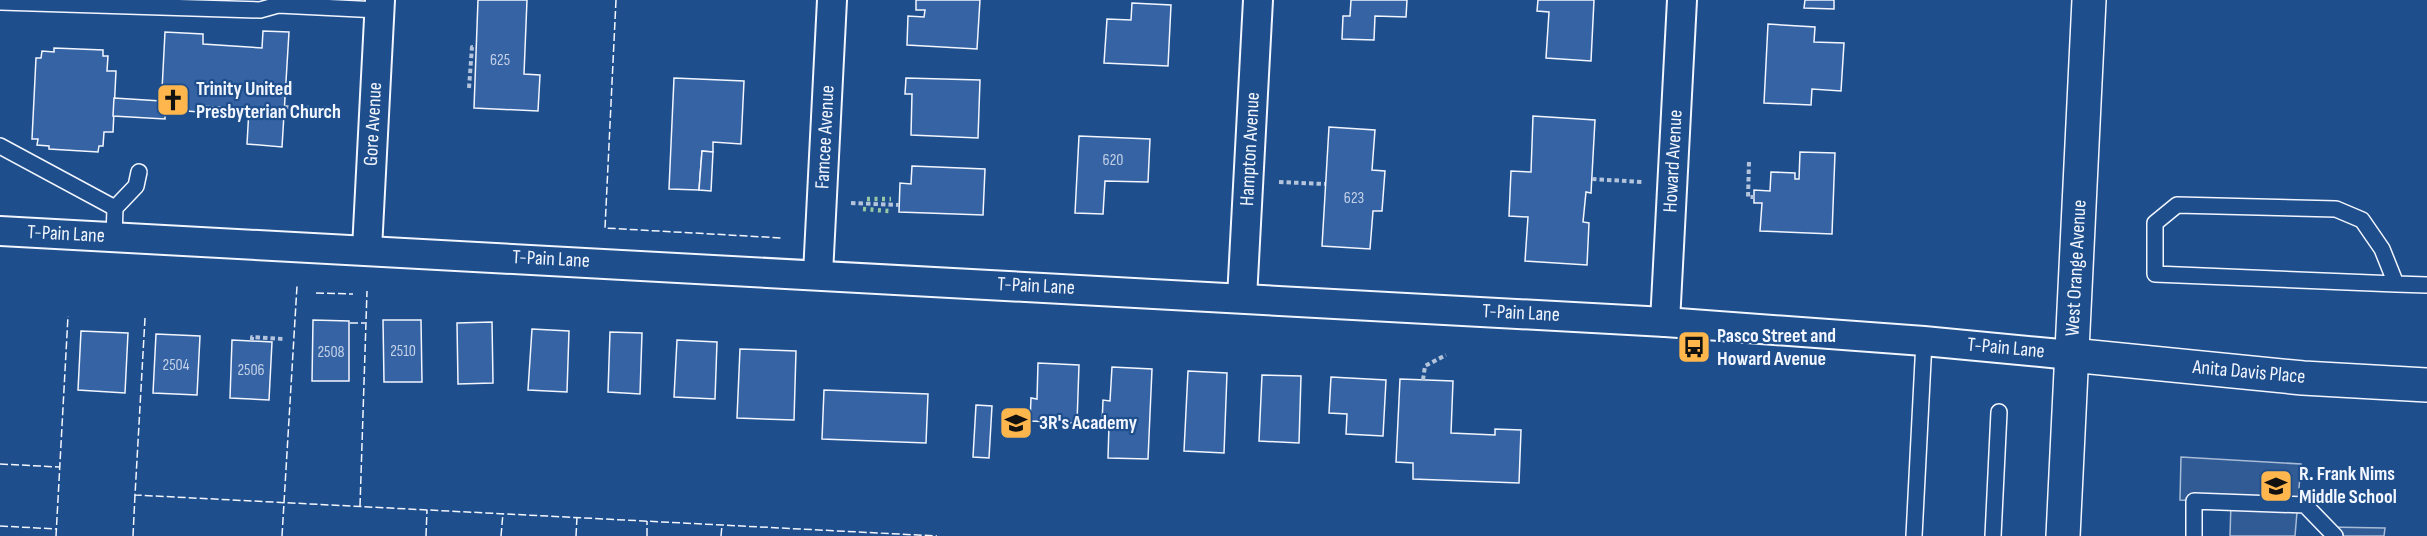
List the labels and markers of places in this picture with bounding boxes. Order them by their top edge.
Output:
place label: Trinity United Presbyterian Church [196,77,341,124]
church icon: Trinity United Presbyterian Church [155,82,191,118]
place label: Pasco Street and Howard Avenue [1717,324,1836,371]
bus stop icon: Pasco Street and Howard Avenue [1676,329,1712,365]
school or university icon: 3R's Academy [998,405,1034,441]
place label: 3R's Academy [1039,411,1138,435]
place label: R. Frank Nims Middle School [2299,462,2397,509]
school or university icon: R. Frank Nims Middle School [2258,468,2294,504]

